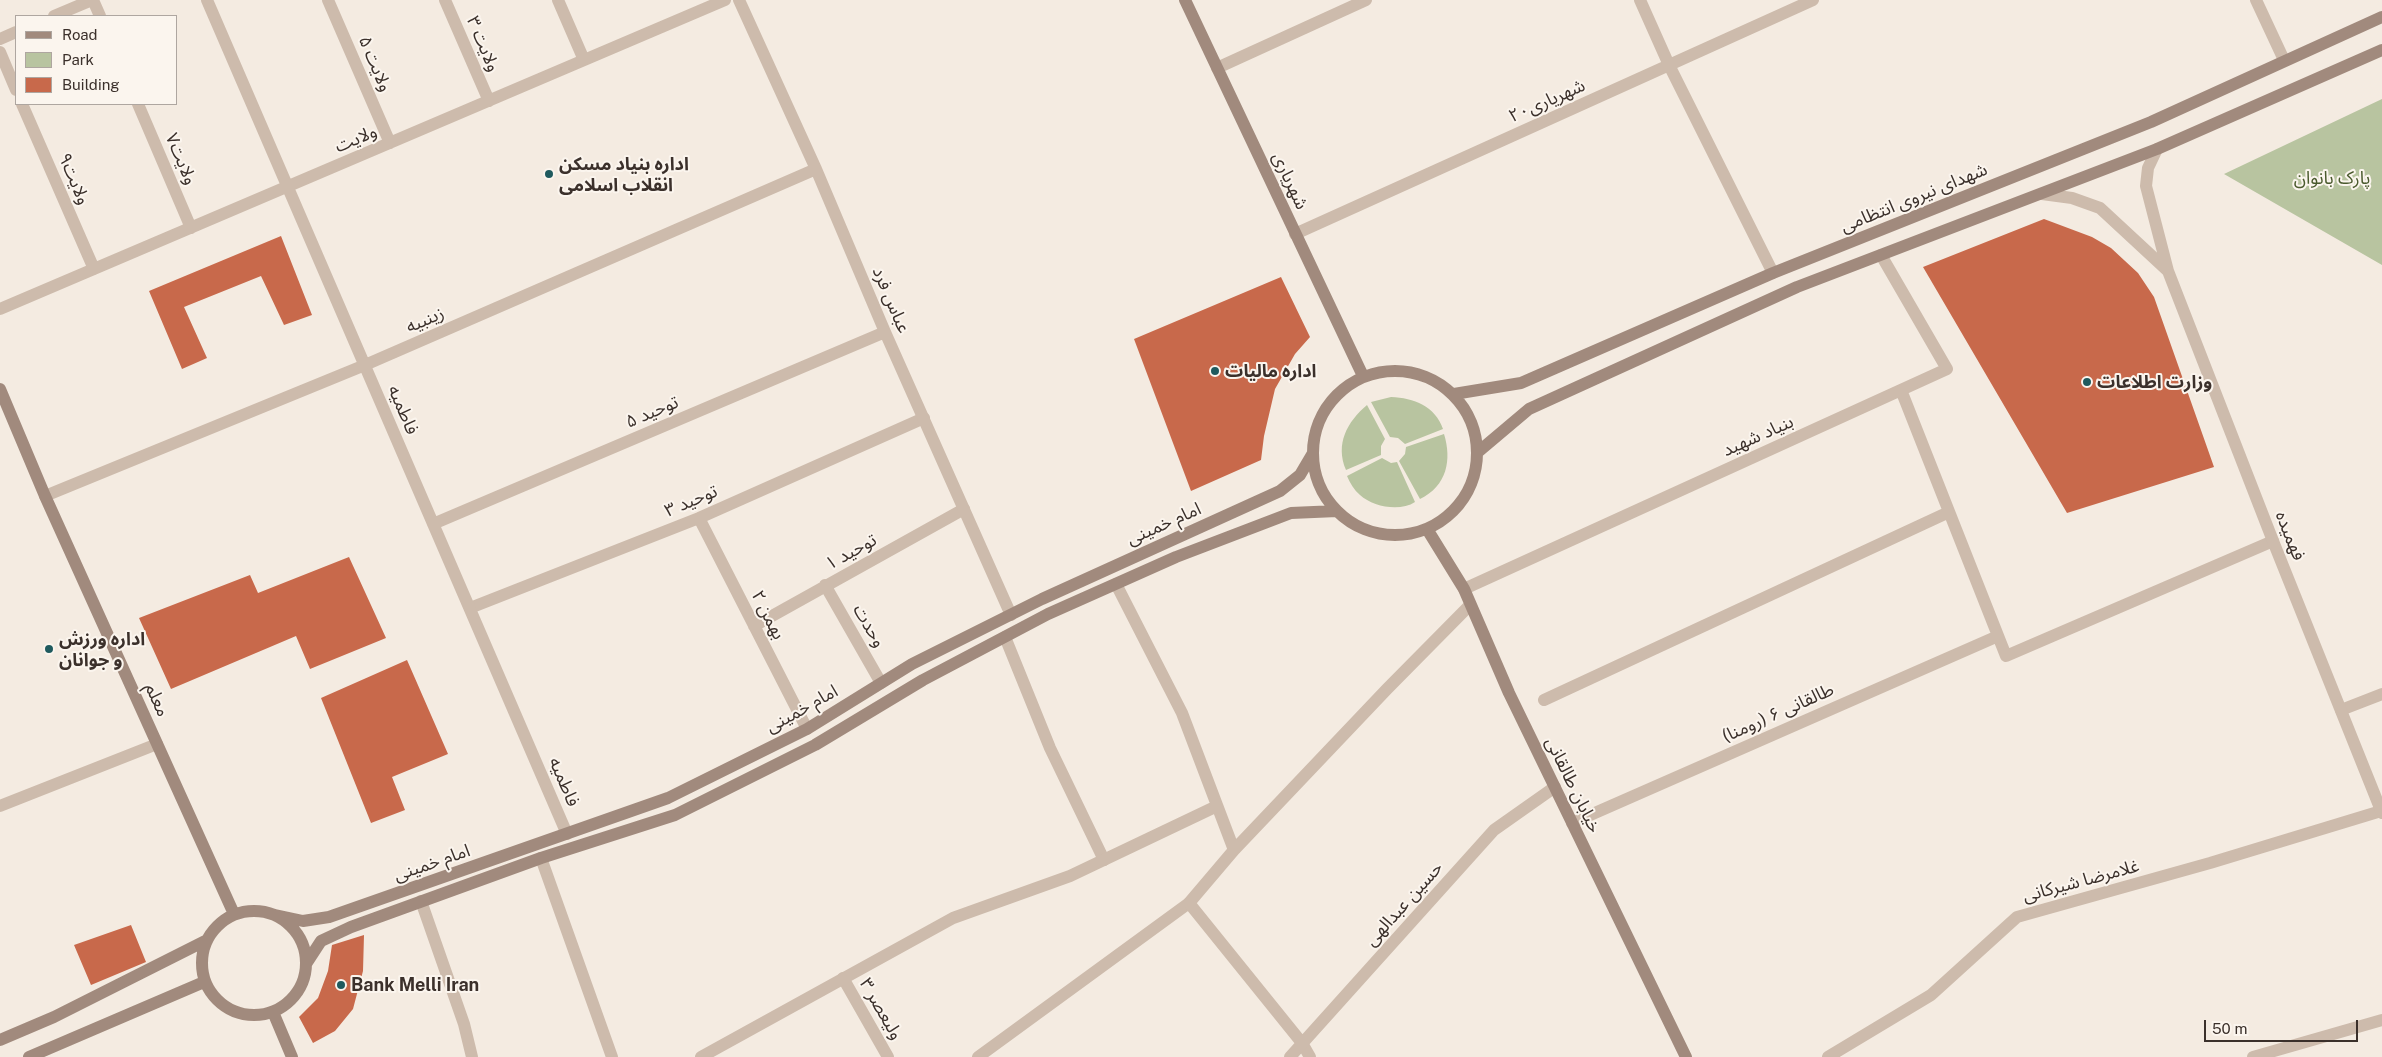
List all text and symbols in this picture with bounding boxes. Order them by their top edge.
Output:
street label: ولایت ۳ [462,13,504,75]
legend [15,15,178,105]
text: Road [62,26,98,43]
street label: ولایت ۵ [354,33,396,95]
text: Park [62,51,94,68]
street label: شهریاری۲۰ [1505,75,1589,127]
text: Building [62,76,120,93]
street label: ولایت [332,121,380,157]
street label: ولایت۷ [161,130,201,188]
street label: شهریاری [1267,149,1313,213]
street label: ولایت۹ [54,150,94,208]
place label: اداره بنیاد مسکن انقلاب اسلامی [559,153,689,195]
street label: شهدای نیروی انتظامی [1837,159,1991,237]
park label: پارک بانوان [2294,167,2370,189]
marker: اداره بنیاد مسکن انقلاب اسلامی [543,168,555,180]
street label: عباس فرد [867,264,915,336]
street label: زینبیه [403,302,447,338]
place label: اداره مالیات [1225,360,1316,382]
marker: اداره مالیات [1209,365,1221,377]
place label: وزارت اطلاعات [2097,371,2212,393]
marker: وزارت اطلاعات [2081,376,2093,388]
street label: فاطمیه [383,382,423,438]
street label: توحید ۵ [622,391,682,433]
street label: بنیاد شهید [1719,411,1797,461]
street label: توحید ۳ [661,480,721,522]
street label: امام خمینی [1123,498,1205,550]
street label: فهمیده [2270,508,2310,564]
street label: توحید ۱ [822,529,880,575]
street label: بهمن ۲ [747,587,789,643]
street label: وحدت [848,601,890,651]
place label: اداره ورزش و جوانان [59,628,145,670]
marker: اداره ورزش و جوانان [43,643,55,655]
street label: طالقانی ۶ (رومنا) [1719,679,1837,747]
street label: معلم [140,680,174,720]
street label: امام خمینی [762,680,842,738]
street label: خیابان طالقانی [1541,734,1605,836]
street label: فاطمیه [544,754,584,810]
street label: امام خمینی [391,840,473,886]
street label: غلامرضا شیرکانی [2020,855,2142,907]
street label: حسین عبدالهی [1360,857,1448,951]
place label: Bank Melli Iran [351,974,479,996]
street label: ولیعصر ۳ [855,974,907,1044]
marker: Bank Melli Iran [335,979,347,991]
scale bar [2207,1010,2361,1042]
text: 50 m [2212,1020,2247,1037]

